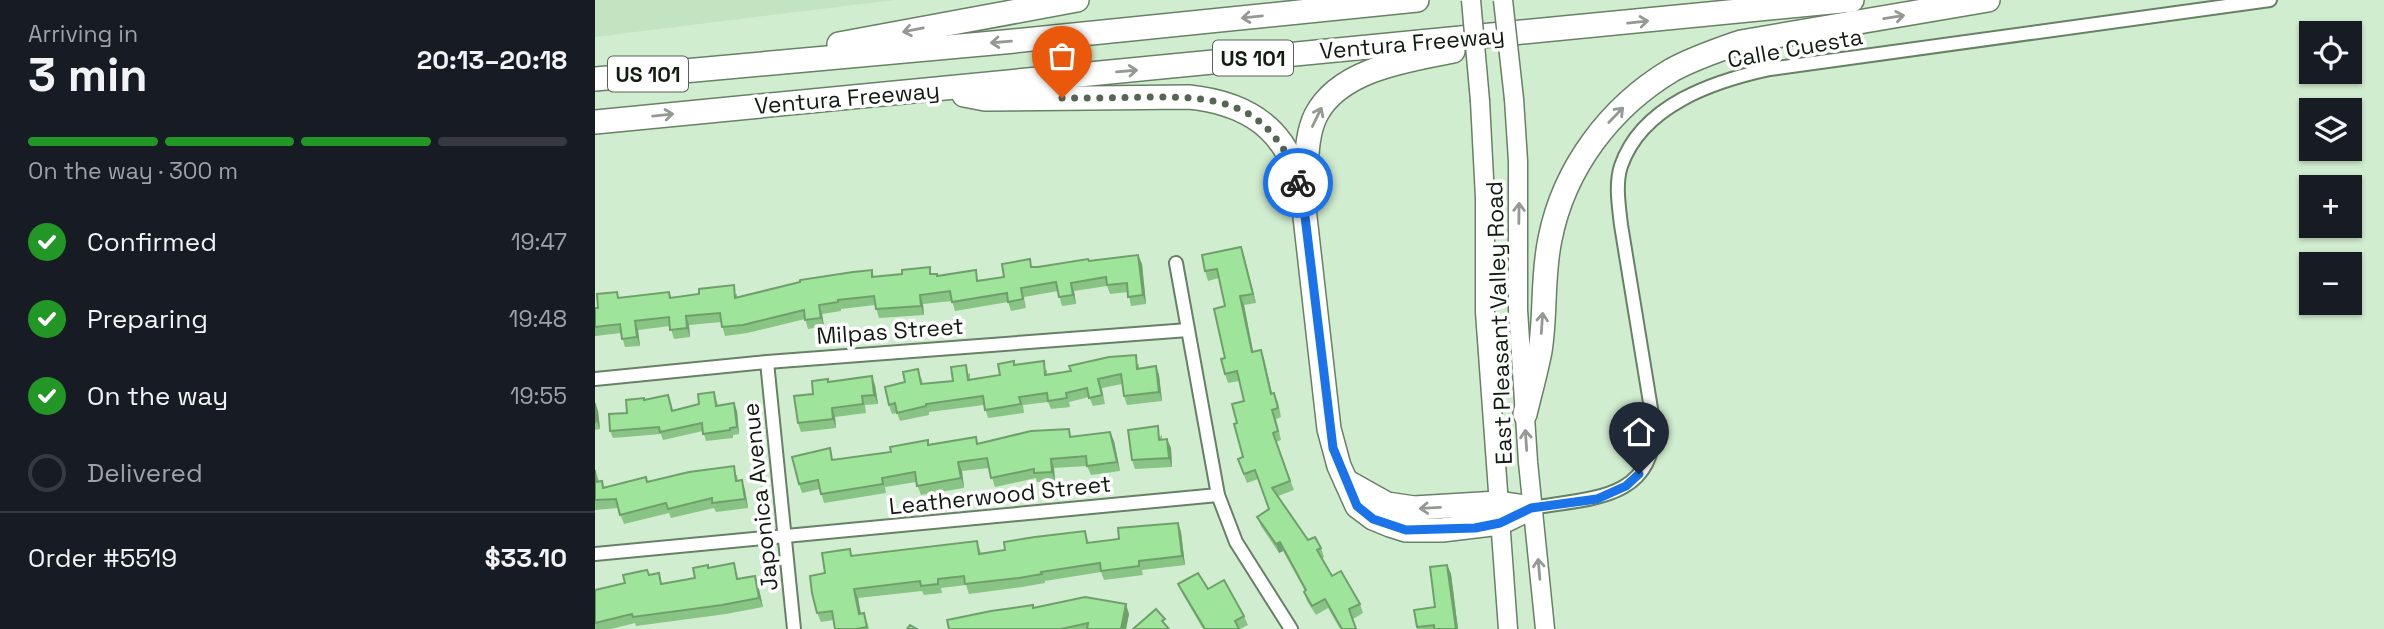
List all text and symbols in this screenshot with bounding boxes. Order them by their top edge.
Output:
one-way arrow [1241,10,1263,23]
one-way arrow [1882,10,1904,23]
one-way arrow [1626,15,1648,28]
text: Arriving in [28,19,138,49]
street label: Ventura Freeway [1318,20,1506,66]
street label: Calle Cuesta [1725,21,1865,75]
map controls [2299,21,2362,315]
button: locate [2299,21,2362,84]
one-way arrow [902,24,925,37]
pin [1032,26,1092,98]
one-way arrow [990,36,1013,49]
icon: bag [1043,37,1081,75]
road number: US 101 [1213,41,1293,76]
text: 20:13–20:18 [417,43,567,77]
text: 3 min [28,46,148,104]
road number: US 101 [608,56,688,92]
one-way arrow [1115,64,1138,77]
street label: Ventura Freeway [753,75,941,121]
button: layers [2299,98,2362,161]
one-way arrow [1607,106,1624,124]
one-way arrow [1311,107,1325,128]
one-way arrow [651,108,674,121]
courier [1263,148,1333,218]
text: On the way · 300 m [28,156,238,186]
icon: bike [1279,164,1317,202]
button: + [2299,175,2362,238]
street label: East Pleasant Valley Road [1479,181,1519,465]
one-way arrow [1512,202,1525,225]
icon: check [28,223,66,261]
text: Confirmed [87,225,217,259]
text: 19:47 [511,227,567,257]
button: − [2299,252,2362,315]
icon: check [28,300,66,338]
text: Preparing [87,302,208,336]
text: 19:48 [509,304,567,334]
street label: Milpas Street [815,311,965,351]
one-way arrow [1536,312,1549,335]
icon: check [28,377,66,415]
text: On the way [87,379,228,413]
text: 19:55 [510,381,567,411]
street label: Japonica Avenue [735,402,785,592]
pin [1609,402,1669,474]
icon: home [1620,413,1658,451]
one-way arrow [1519,429,1532,452]
text: Delivered [87,456,203,490]
street label: Leatherwood Street [887,468,1113,522]
one-way arrow [1418,501,1441,514]
text: Order #5519 [28,541,177,575]
text: $33.10 [485,541,567,575]
one-way arrow [1532,558,1545,580]

